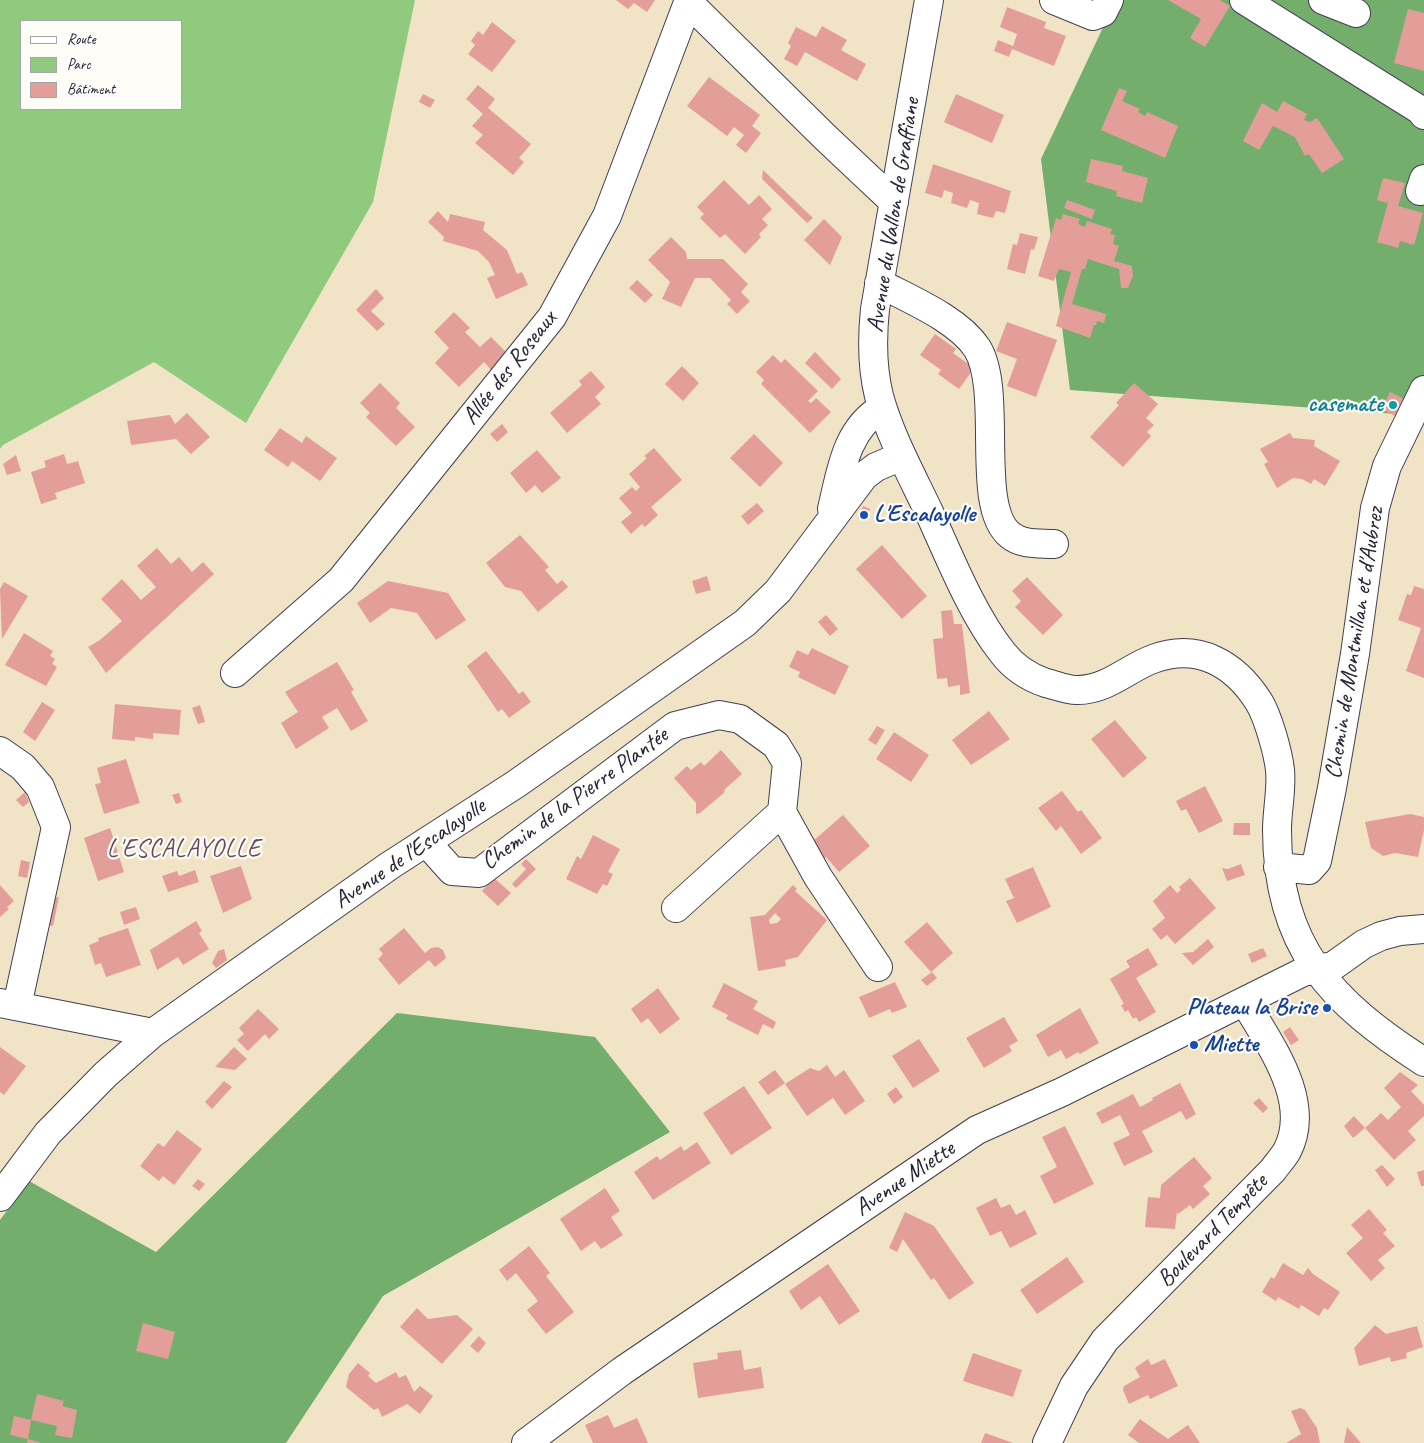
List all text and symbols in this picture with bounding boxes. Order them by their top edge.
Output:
legend [20,20,182,110]
text: Route [67,30,96,49]
text: Parc [67,55,91,74]
text: Bâtiment [67,80,115,99]
street label: Avenue du Vallon de Graffiane [861,96,927,334]
street label: Allée des Roseaux [457,305,563,431]
place label: casemate [1307,391,1383,419]
marker: casemate [1387,399,1399,411]
place label: L'Escalayolle [874,501,975,529]
street label: Chemin de Montmillan et d'Aubrez [1319,505,1391,781]
marker: L'Escalayolle [858,509,870,521]
street label: Chemin de la Pierre Plantée [476,721,674,877]
street label: Avenue de l'Escalayolle [329,793,491,915]
district label: L'ESCALAYOLLE [106,834,262,864]
place label: Plateau la Brise [1187,994,1317,1022]
marker: Plateau la Brise [1321,1002,1333,1014]
place label: Miette [1204,1031,1258,1059]
marker: Miette [1188,1039,1200,1051]
street label: Avenue Miette [850,1135,960,1223]
street label: Boulevard Tempête [1152,1168,1274,1294]

